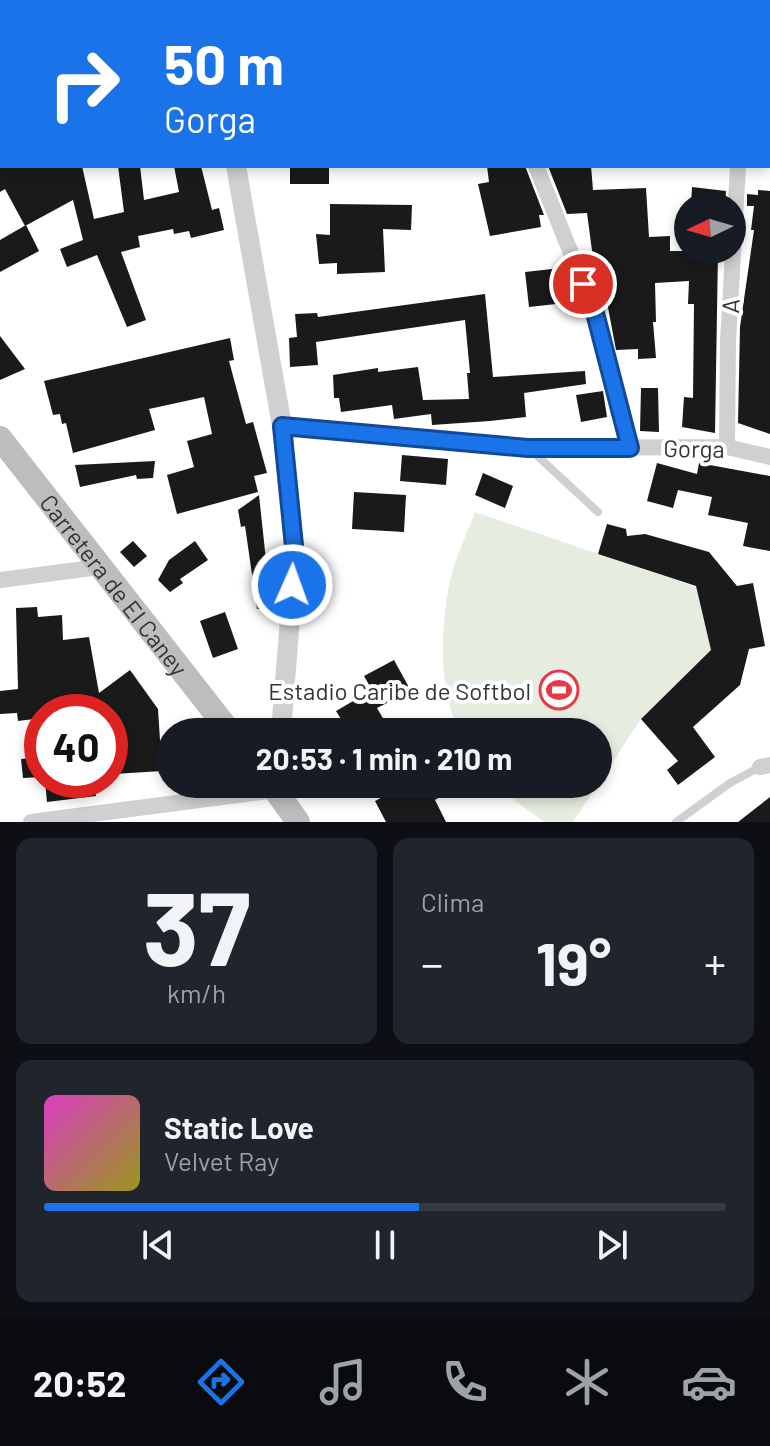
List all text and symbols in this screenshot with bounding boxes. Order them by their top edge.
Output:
text: 50 m [164,29,284,96]
icon: right [32,32,136,136]
text: Gorga [164,97,256,140]
north arrow [674,192,746,264]
map controls [674,192,746,264]
pin [549,250,617,318]
icon: arrive [561,262,605,306]
street label: A [715,298,745,314]
street label: Gorga [663,433,725,463]
street label: Carretera de El Caney [35,488,194,681]
position arrow [250,543,334,627]
sports icon: Estadio Caribe de Softbol [538,669,580,711]
place label: Estadio Caribe de Softbol [268,676,531,705]
speed limit sign: 40 [24,694,128,798]
text: 20:53 · 1 min · 210 m [256,740,512,776]
text: 37 [143,862,250,987]
text: Clima [421,886,484,917]
text: 19° [536,926,611,998]
text: − [421,936,443,989]
text: + [704,936,726,989]
text: km/h [167,977,226,1008]
text: Static Love [164,1109,314,1145]
text: Velvet Ray [164,1145,279,1176]
icon: previous [136,1223,180,1267]
icon: pause [363,1223,407,1267]
icon: next [590,1223,634,1267]
icon: directions [193,1354,249,1410]
icon: music [315,1354,371,1410]
icon: phone [437,1354,493,1410]
icon: climate [559,1354,615,1410]
icon: car [681,1354,737,1410]
text: 20:52 [33,1361,126,1404]

